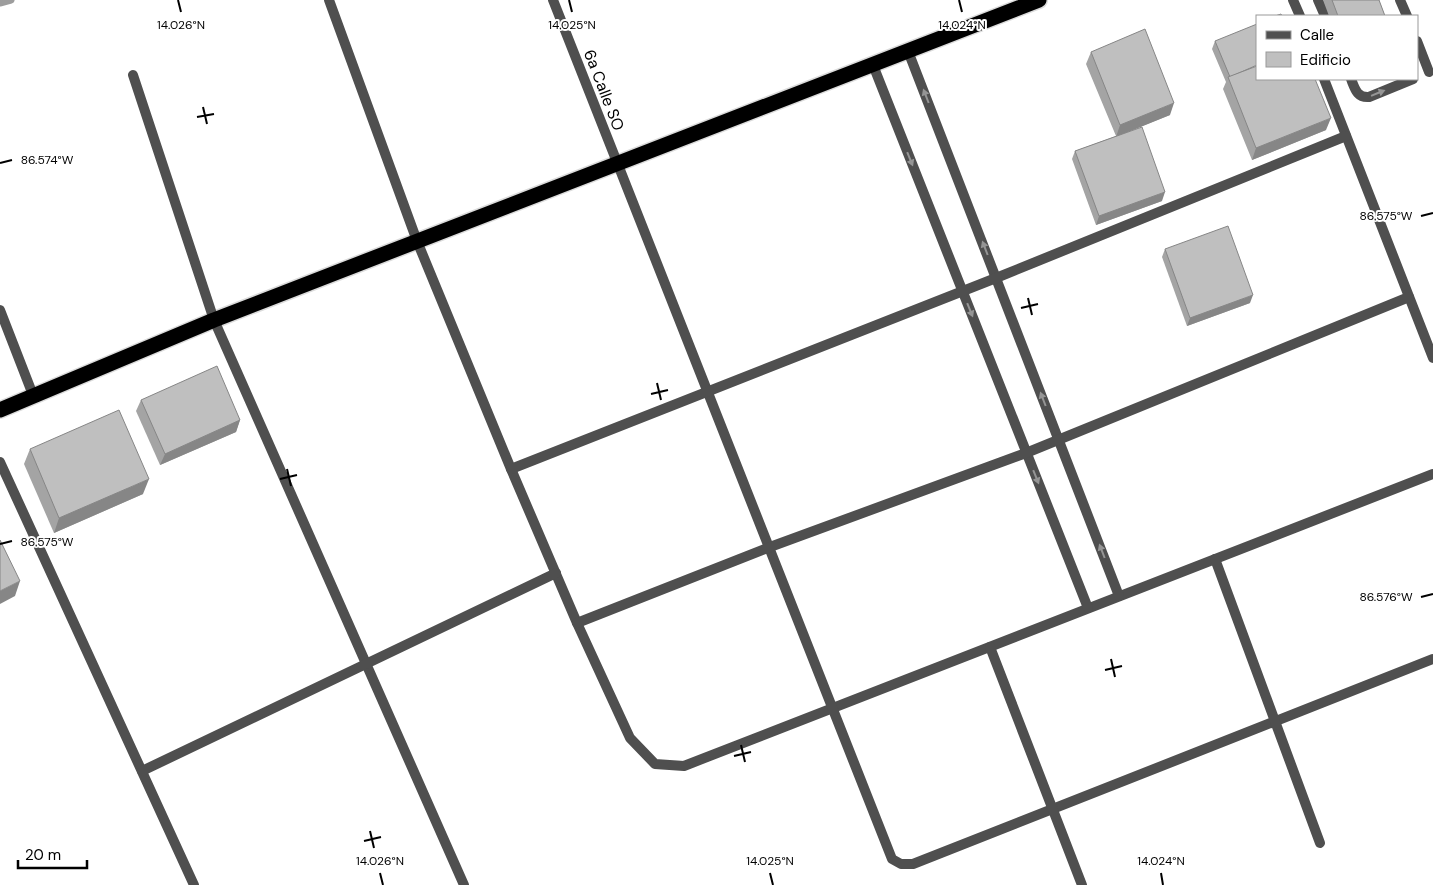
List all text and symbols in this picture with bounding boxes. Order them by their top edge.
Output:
legend [1256,15,1418,80]
text: 14.026°N [157,17,205,33]
text: 14.025°N [548,17,596,33]
text: 14.024°N [938,17,986,33]
text: Calle [1300,25,1334,45]
street label: 6a Calle SO [579,46,629,134]
text: Edificio [1300,50,1351,70]
one-way arrow [922,88,930,103]
one-way arrow [1371,89,1385,97]
text: 86.574°W [21,152,74,168]
one-way arrow [906,152,914,167]
text: 86.575°W [1360,208,1413,224]
one-way arrow [980,241,988,255]
one-way arrow [966,303,974,318]
one-way arrow [1039,392,1046,407]
one-way arrow [1032,470,1040,485]
text: 86.575°W [21,534,74,550]
one-way arrow [1098,543,1106,558]
text: 86.576°W [1359,589,1413,605]
scale bar [18,838,86,870]
text: 20 m [25,845,61,865]
text: 14.026°N [356,853,404,869]
text: 14.025°N [746,853,794,869]
text: 14.024°N [1137,853,1185,869]

